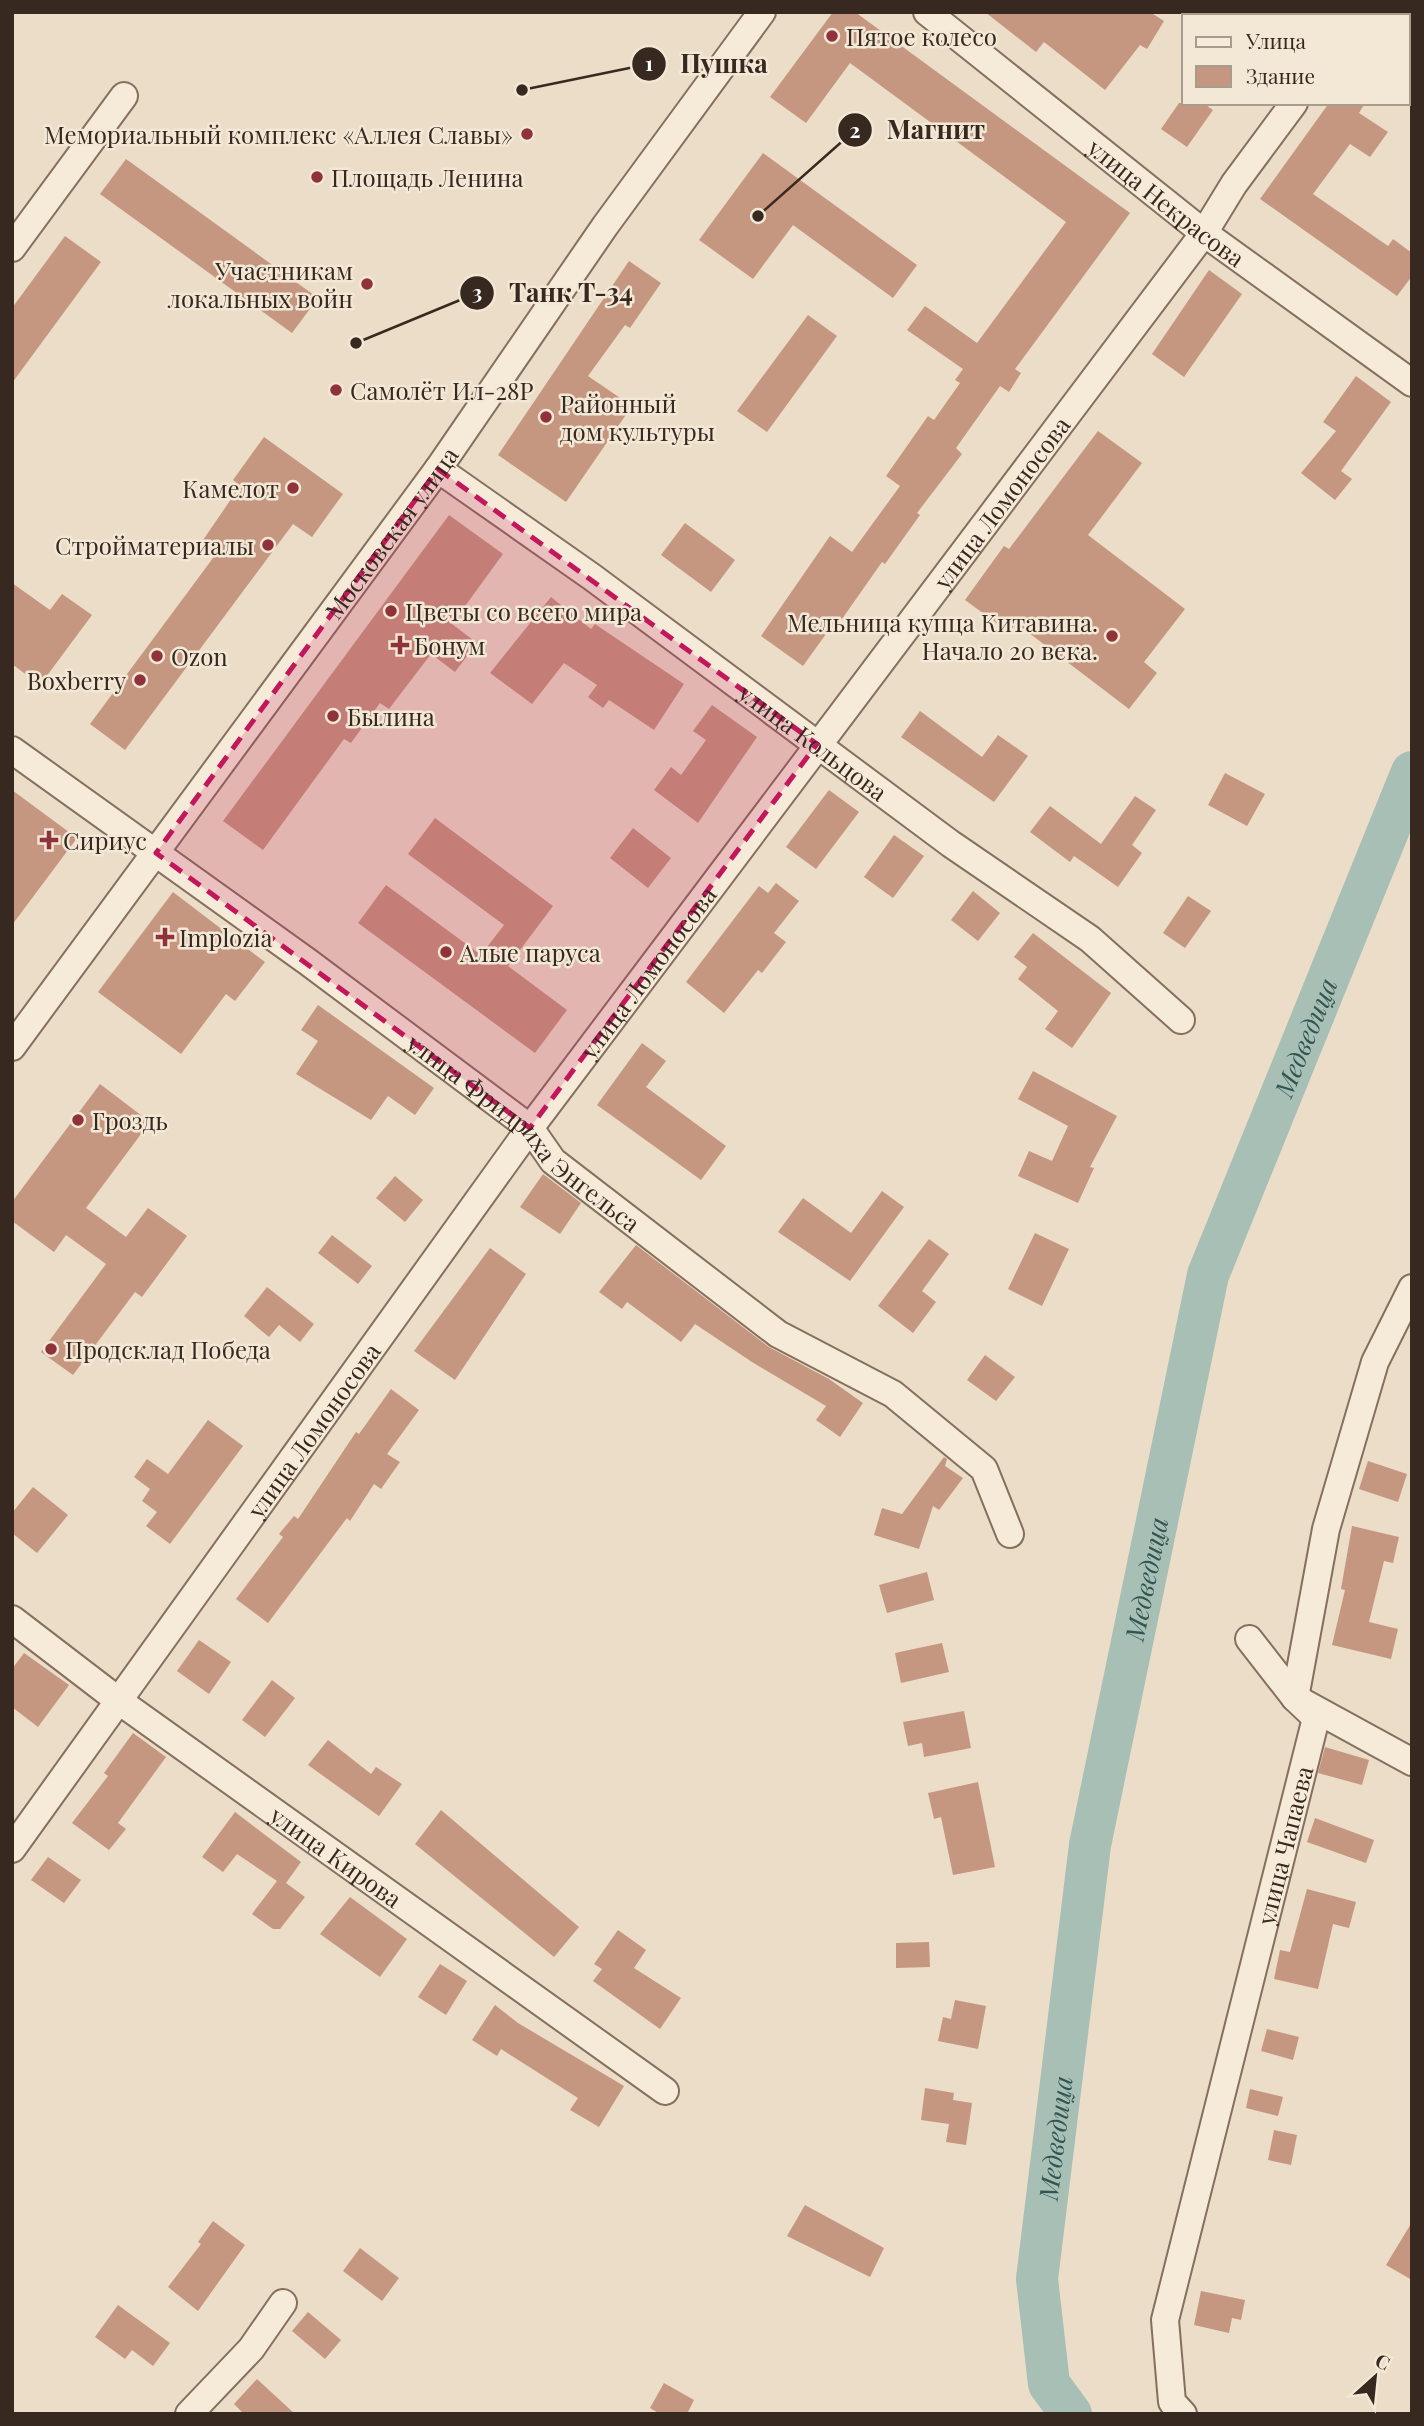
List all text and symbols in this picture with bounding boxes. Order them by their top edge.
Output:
legend [1182,14,1410,105]
place label: Пятое колесо [846,20,997,52]
text: Улица [1245,26,1307,54]
marker: Пятое колесо [824,28,840,44]
callout: Пушка [632,40,782,87]
text: Пушка [680,45,768,80]
text: 1 [645,48,653,76]
text: Здание [1246,61,1315,89]
callout: Магнит [838,107,999,154]
text: Магнит [887,111,985,146]
text: 2 [850,115,861,143]
place label: Мемориальный комплекс «Аллея Славы» [44,118,513,150]
marker: Мемориальный комплекс «Аллея Славы» [519,126,535,142]
street label: улица Некрасова [1081,130,1251,273]
place label: Площадь Ленина [331,161,524,193]
marker: Площадь Ленина [309,169,325,185]
place label: Участникам локальных войн [167,254,353,314]
callout: Танк Т-34 [460,269,647,316]
text: Танк Т-34 [509,274,633,309]
marker: Участникам локальных войн [359,276,375,292]
text: 3 [472,277,482,305]
place label: Самолёт Ил-28Р [350,374,534,406]
marker: Самолёт Ил-28Р [328,382,344,398]
place label: Районный дом культуры [560,387,715,447]
marker: Районный дом культуры [538,409,554,425]
street label: улица Ломоносова [925,410,1077,596]
street label: Московская улица [317,440,465,625]
place label: Камелот [182,472,279,504]
marker: Камелот [285,480,301,496]
place label: Стройматериалы [55,529,254,561]
marker: Стройматериалы [260,537,276,553]
place label: Цветы со всего мира [405,595,642,627]
marker: Цветы со всего мира [383,603,399,619]
place label: Мельница купца Китавина. Начало 20 века. [787,606,1098,666]
marker: Мельница купца Китавина. Начало 20 века. [1104,628,1120,644]
place label: Бонум [414,629,485,661]
marker: Бонум [392,637,408,653]
place label: Ozon [171,640,228,672]
marker: Ozon [149,648,165,664]
place label: Boxberry [27,664,126,696]
marker: Boxberry [132,672,148,688]
street label: улица Кольцова [732,675,894,807]
place label: Былина [347,700,435,732]
marker: Былина [325,708,341,724]
place label: Сириус [63,824,147,856]
marker: Сириус [41,832,57,848]
street label: улица Ломоносова [571,879,723,1066]
place label: Implozia [179,921,273,953]
marker: Implozia [157,929,173,945]
place label: Алые паруса [459,936,601,968]
marker: Алые паруса [438,944,454,960]
water label: Медведица [1264,972,1344,1103]
street label: улица Фридриха Энгельса [400,1025,647,1239]
place label: Гроздь [92,1104,168,1136]
marker: Гроздь [70,1112,86,1128]
place label: Продсклад Победа [65,1333,271,1365]
street label: улица Ломоносова [239,1336,387,1525]
marker: Продсклад Победа [43,1341,59,1357]
water label: Медведица [1115,1514,1175,1645]
street label: улица Чапаева [1249,1762,1319,1929]
street label: улица Кирова [264,1798,409,1914]
water label: Медведица [1029,2074,1079,2203]
north arrow [1340,2342,1410,2412]
text: С [1371,2346,1395,2376]

